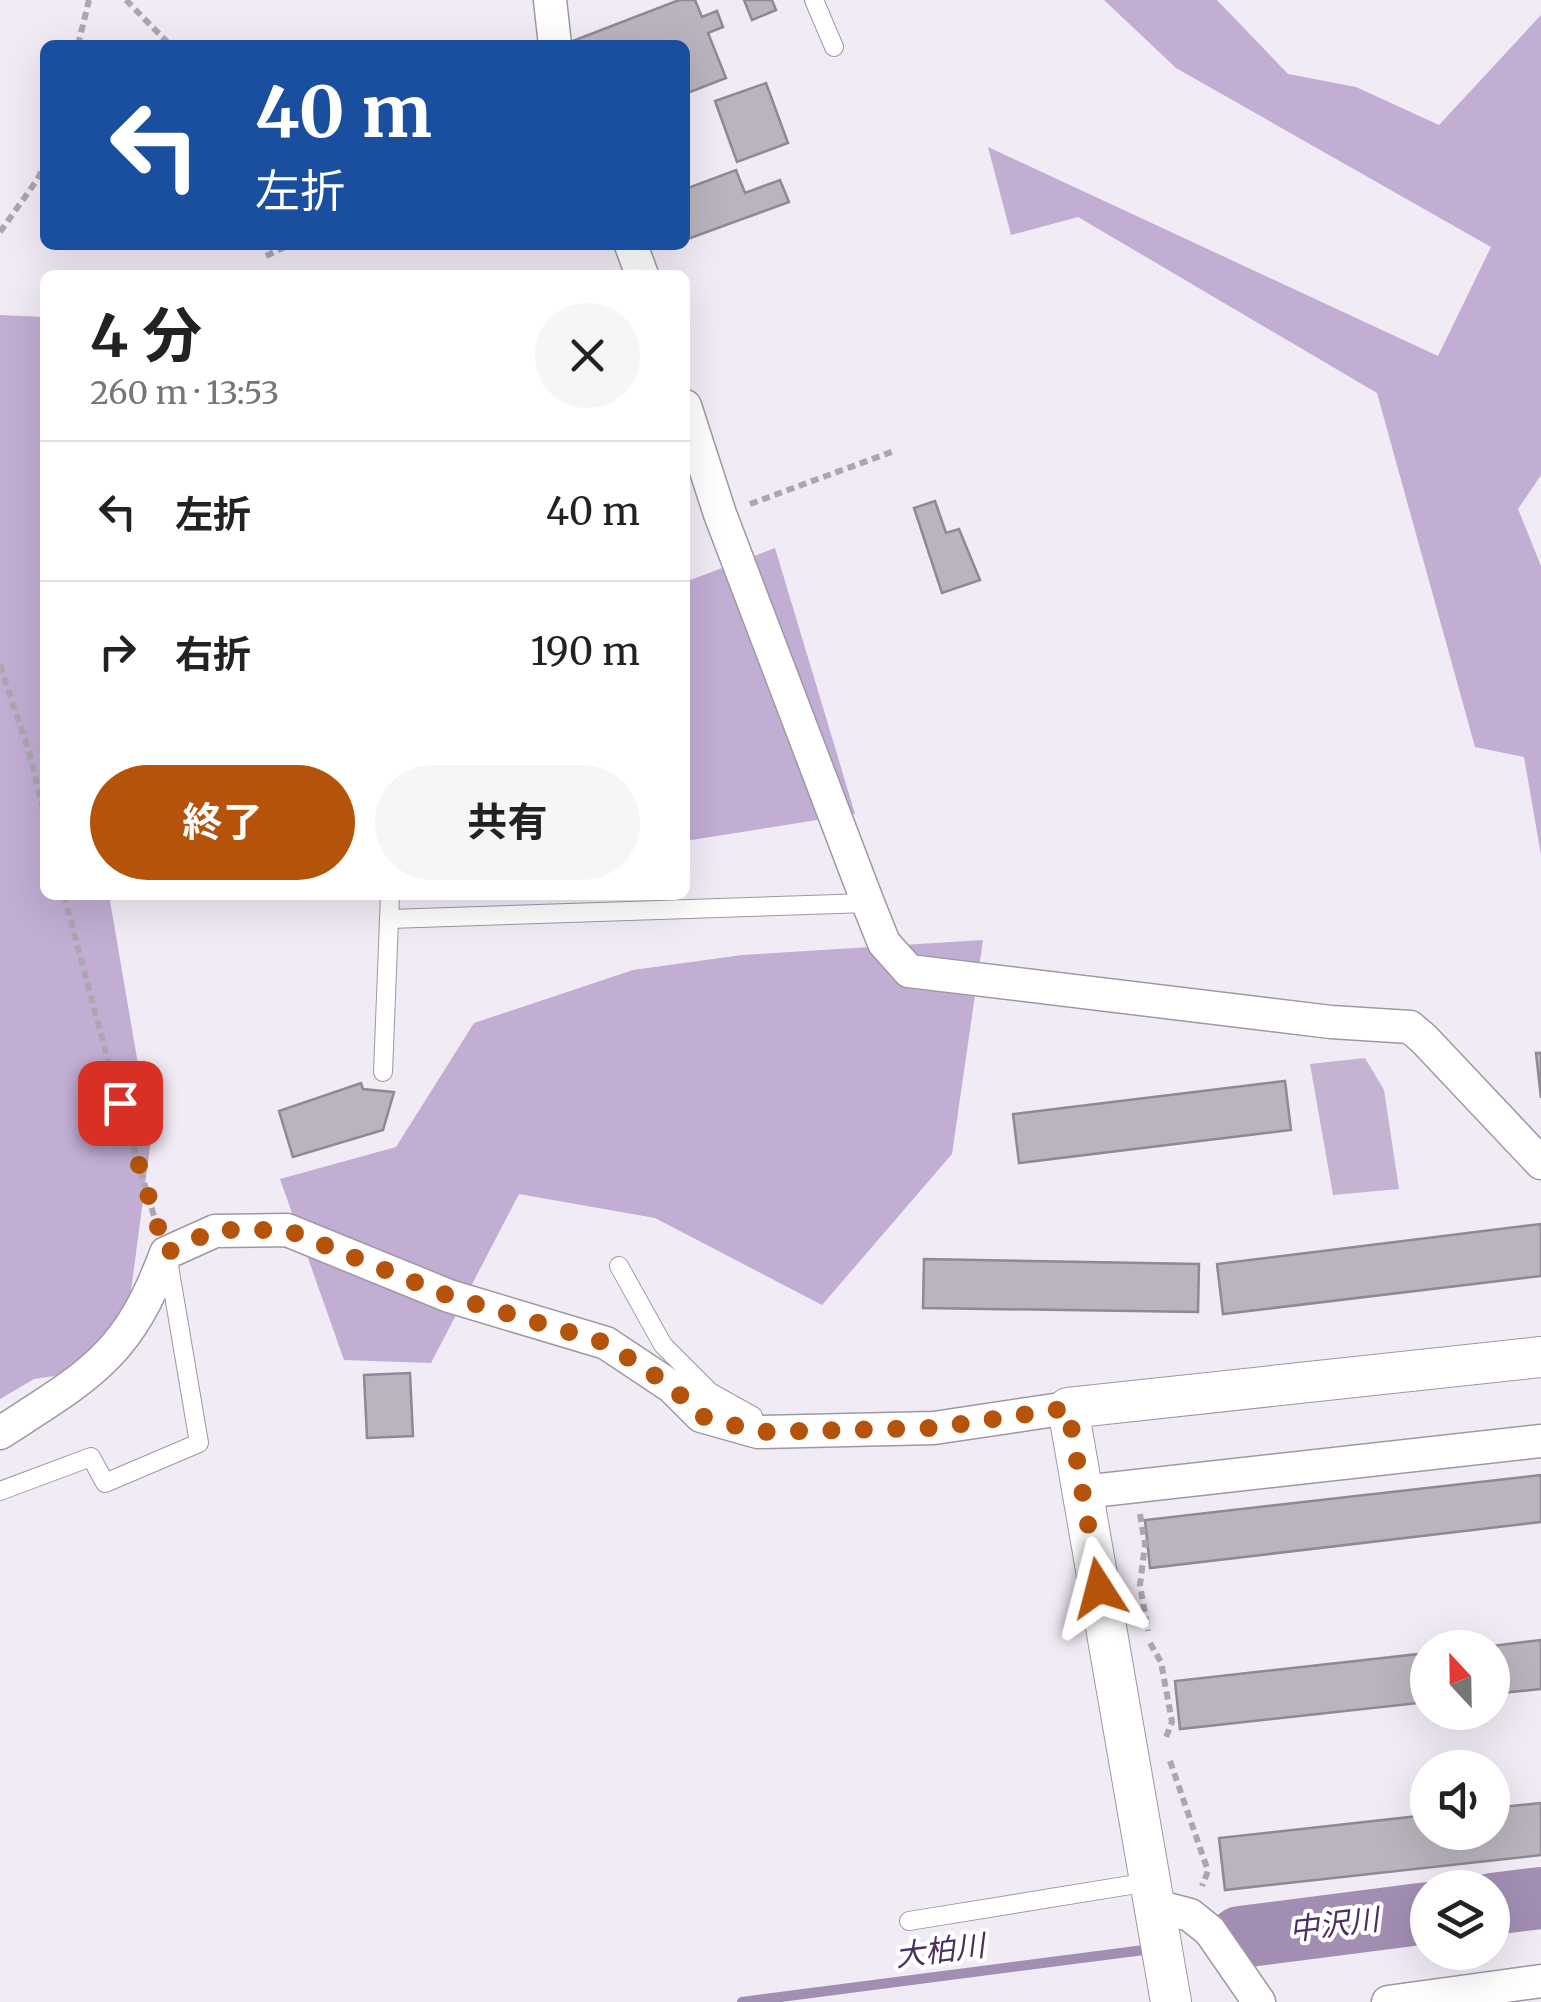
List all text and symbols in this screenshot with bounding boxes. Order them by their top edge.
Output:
text: 40 m [255,68,432,156]
icon: left [90,80,220,210]
text: 左折 [255,163,345,219]
text: 4 分 [90,298,202,373]
button: close [535,303,640,408]
text: 260 m · 13:53 [90,373,279,413]
icon: left [90,484,145,539]
text: 40 m [546,488,640,535]
text: 左折 [175,491,251,538]
icon: right [90,624,145,679]
text: 190 m [530,628,640,675]
text: 右折 [175,631,251,678]
button: 終了 [90,765,355,880]
button: 共有 [375,765,640,880]
pin [78,1061,163,1146]
icon: arrive [93,1076,148,1131]
position arrow [1047,1536,1151,1640]
north arrow [1410,1630,1510,1730]
map controls [1410,1630,1510,1970]
button: sound [1410,1750,1510,1850]
button: layers [1410,1870,1510,1970]
water label: 中沢川 [1287,1899,1384,1948]
water label: 大柏川 [893,1925,990,1974]

